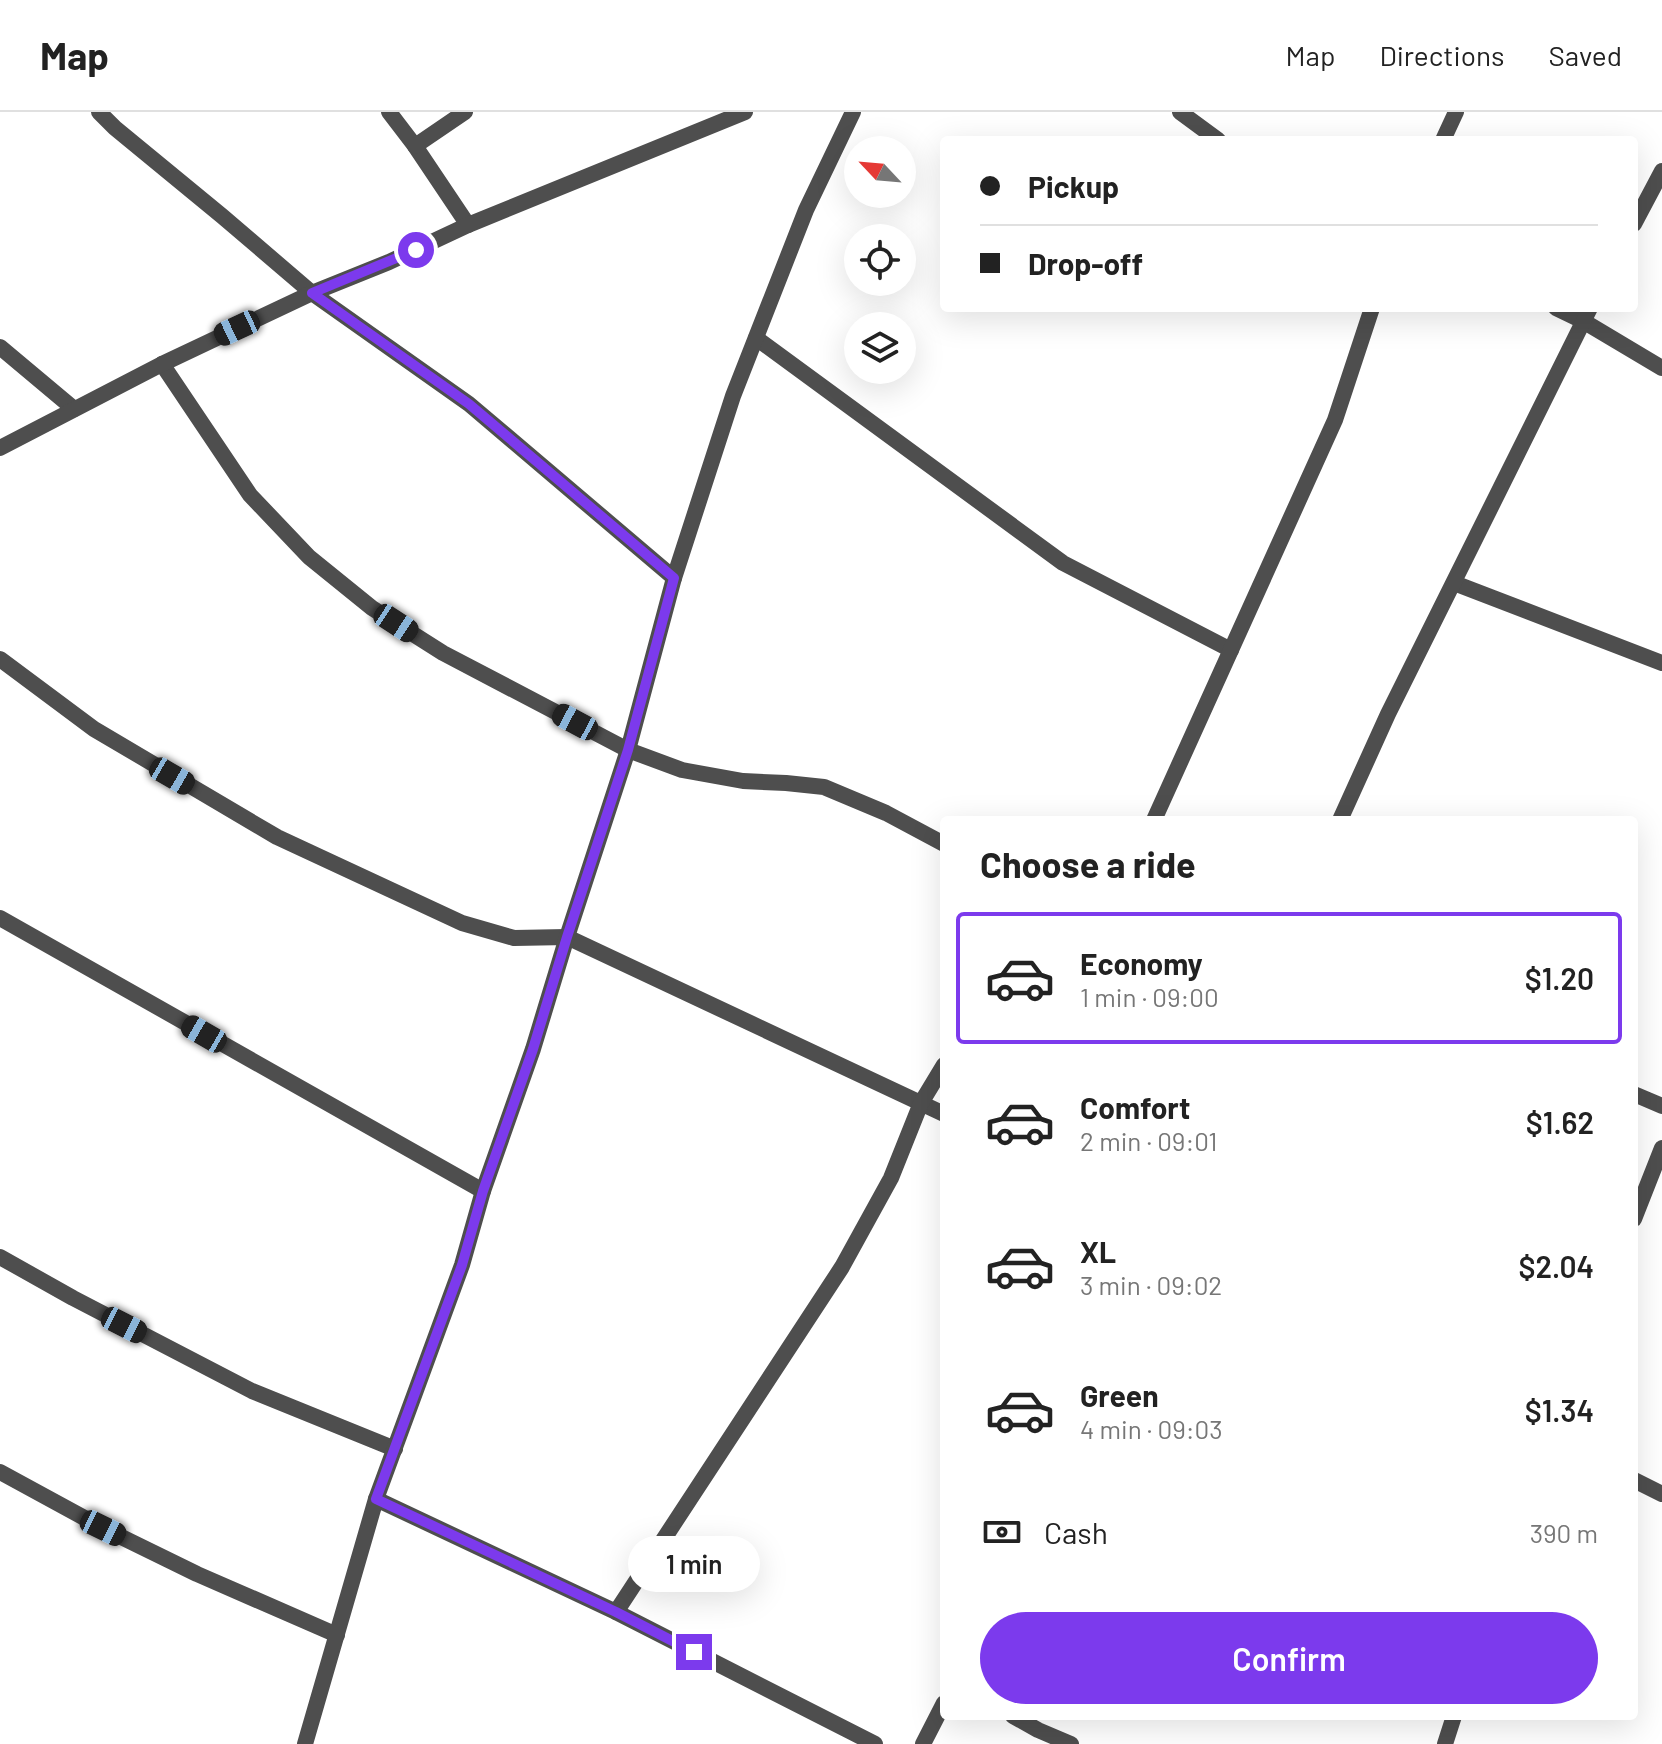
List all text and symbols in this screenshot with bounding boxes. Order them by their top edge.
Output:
text: Map [40,32,109,78]
text: Map [1286,38,1335,72]
text: Directions [1379,38,1505,72]
text: Saved [1549,38,1622,72]
north arrow [844,136,916,208]
map controls [844,136,916,384]
text: Pickup [1028,168,1119,204]
button: locate [844,224,916,296]
route start [398,232,434,268]
text: Drop-off [1028,245,1143,281]
car [210,307,264,349]
button: layers [844,312,916,384]
car [369,600,423,646]
car [548,700,602,744]
car [145,754,199,798]
text: Choose a ride [980,842,1196,885]
icon: car [984,942,1056,1014]
text: Economy [1080,945,1203,981]
text: $1.20 [1525,960,1594,996]
text: 1 min · 09:00 [1080,981,1219,1012]
car [177,1012,231,1056]
icon: car [984,1086,1056,1158]
text: Comfort [1080,1089,1190,1125]
text: $1.62 [1526,1104,1594,1140]
text: 2 min · 09:01 [1080,1125,1217,1156]
icon: car [984,1230,1056,1302]
text: XL [1080,1233,1116,1269]
text: $2.04 [1519,1248,1594,1284]
text: 3 min · 09:02 [1080,1269,1222,1300]
car [97,1303,151,1347]
icon: car [984,1374,1056,1446]
text: Green [1080,1377,1159,1413]
text: $1.34 [1525,1392,1594,1428]
text: 4 min · 09:03 [1080,1413,1223,1444]
car [76,1507,130,1549]
icon: cash [980,1510,1024,1554]
text: Cash [1044,1514,1108,1550]
text: 390 m [1530,1517,1598,1548]
callout: 1 min [628,1536,760,1592]
text: 1 min [666,1548,722,1579]
button: Confirm [980,1612,1598,1704]
route end [676,1634,712,1670]

